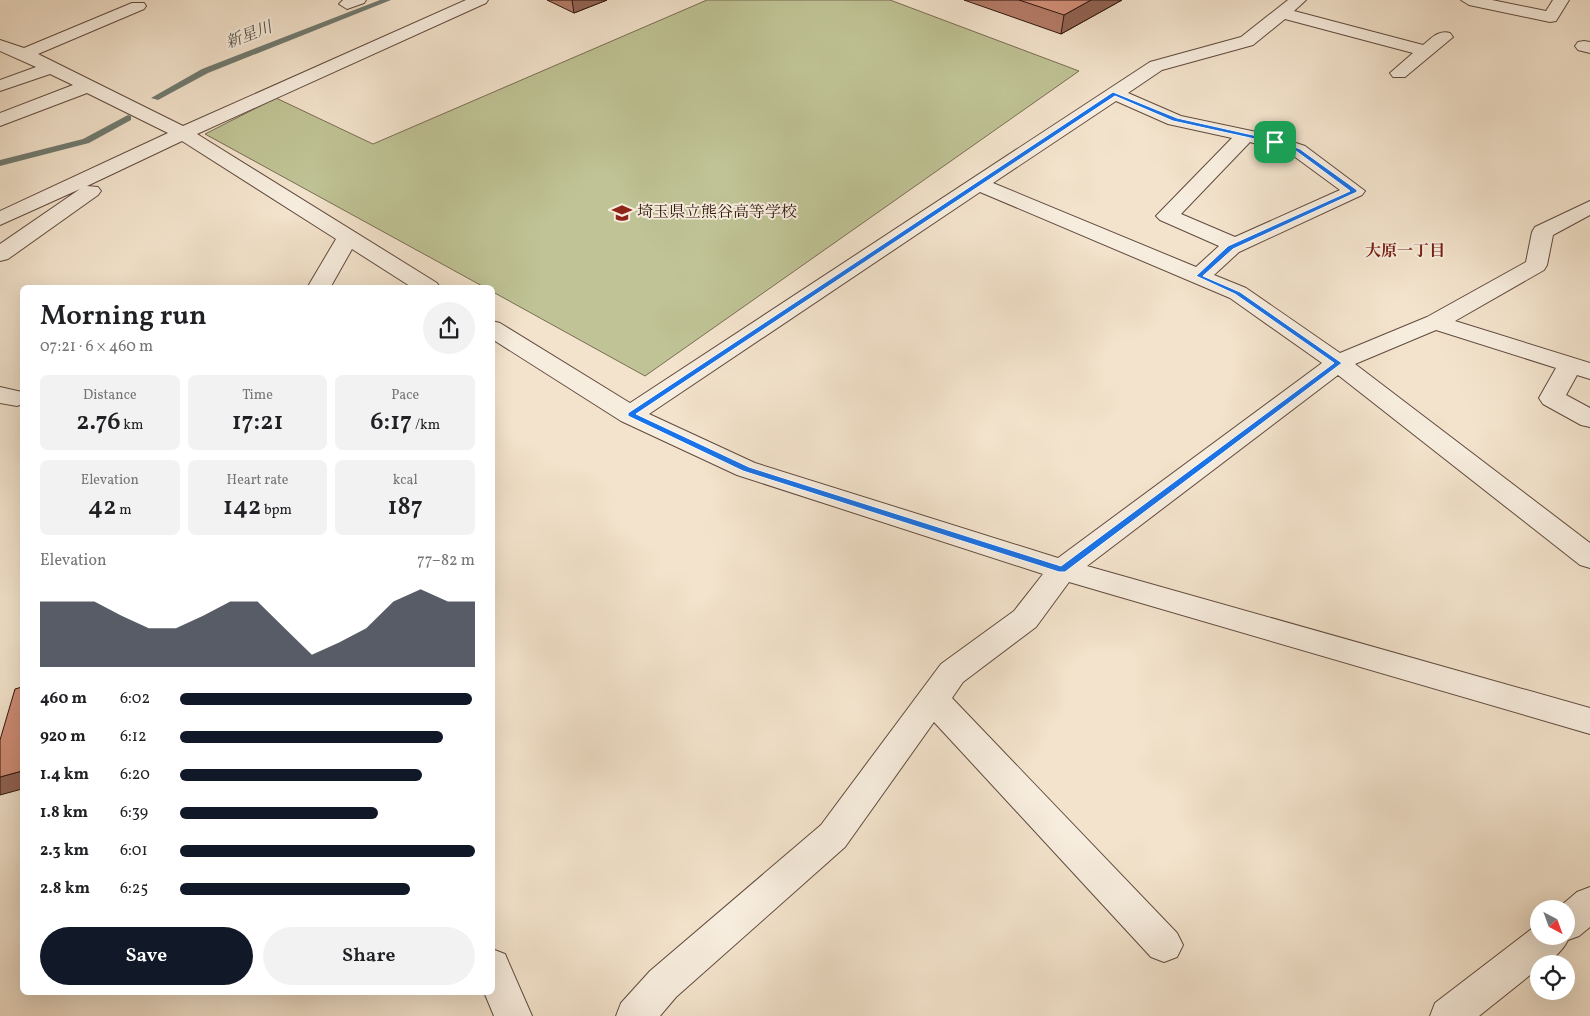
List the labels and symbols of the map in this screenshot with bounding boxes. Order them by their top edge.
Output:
water label: 新星川 [223,16,277,55]
pin [1254,121,1296,163]
school or university icon: 埼玉県立熊谷高等学校 [611,202,633,224]
place label: 埼玉県立熊谷高等学校 [637,202,797,224]
district label: 大原一丁目 [1365,241,1445,263]
north arrow [1530,900,1575,945]

